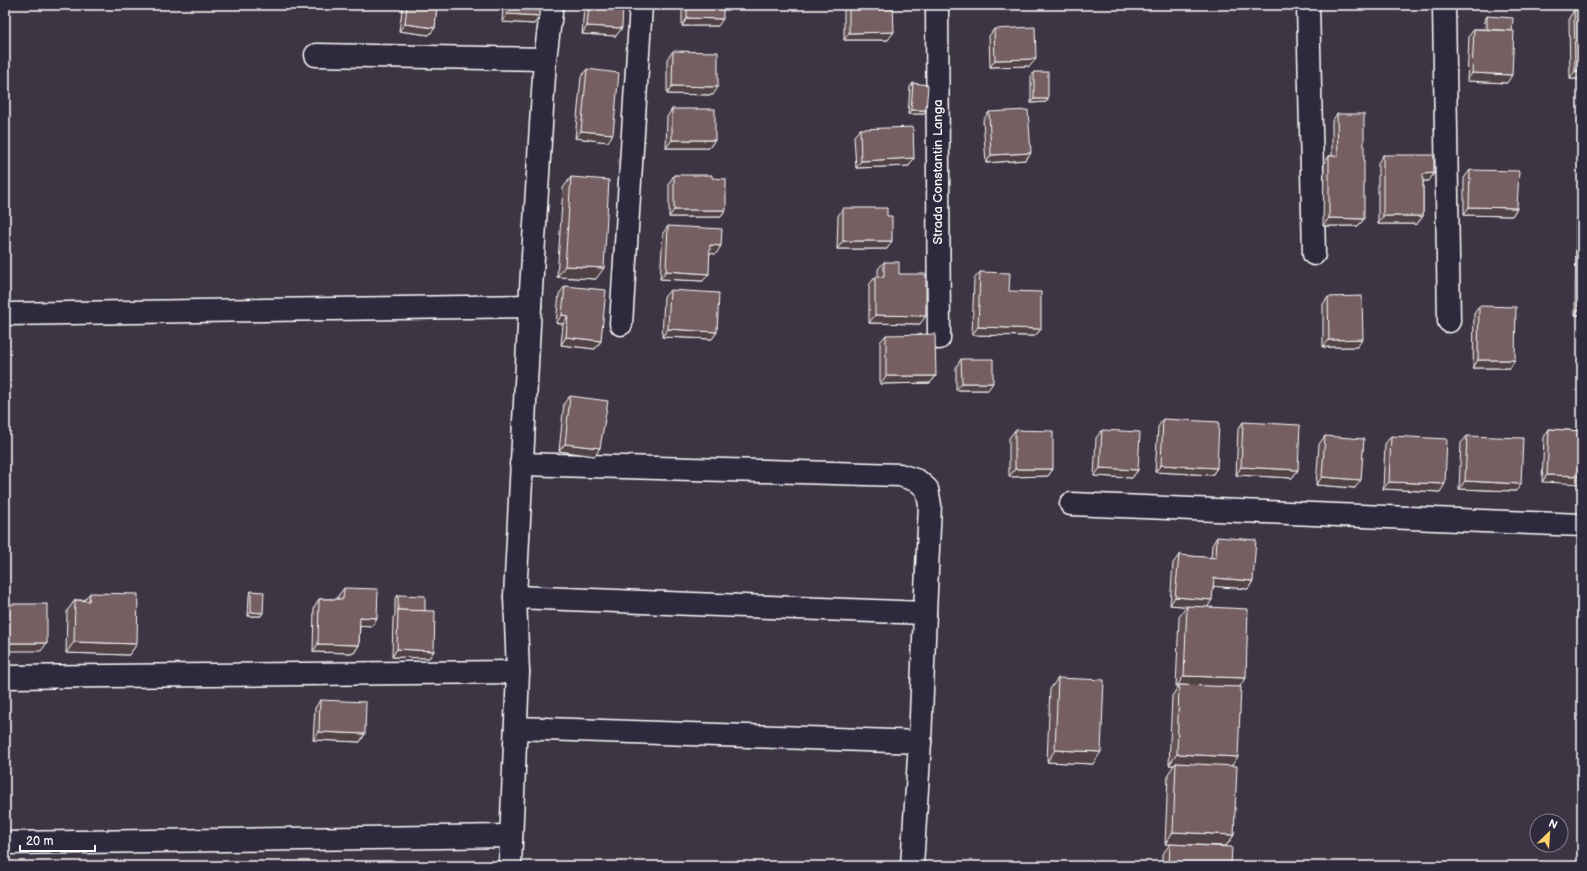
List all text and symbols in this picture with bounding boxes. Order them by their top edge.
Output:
street label: Strada Constantin Langa [930,99,946,245]
north arrow [1529,813,1569,853]
text: N [1547,817,1560,832]
scale bar [20,827,95,853]
text: 20 m [26,834,53,849]

